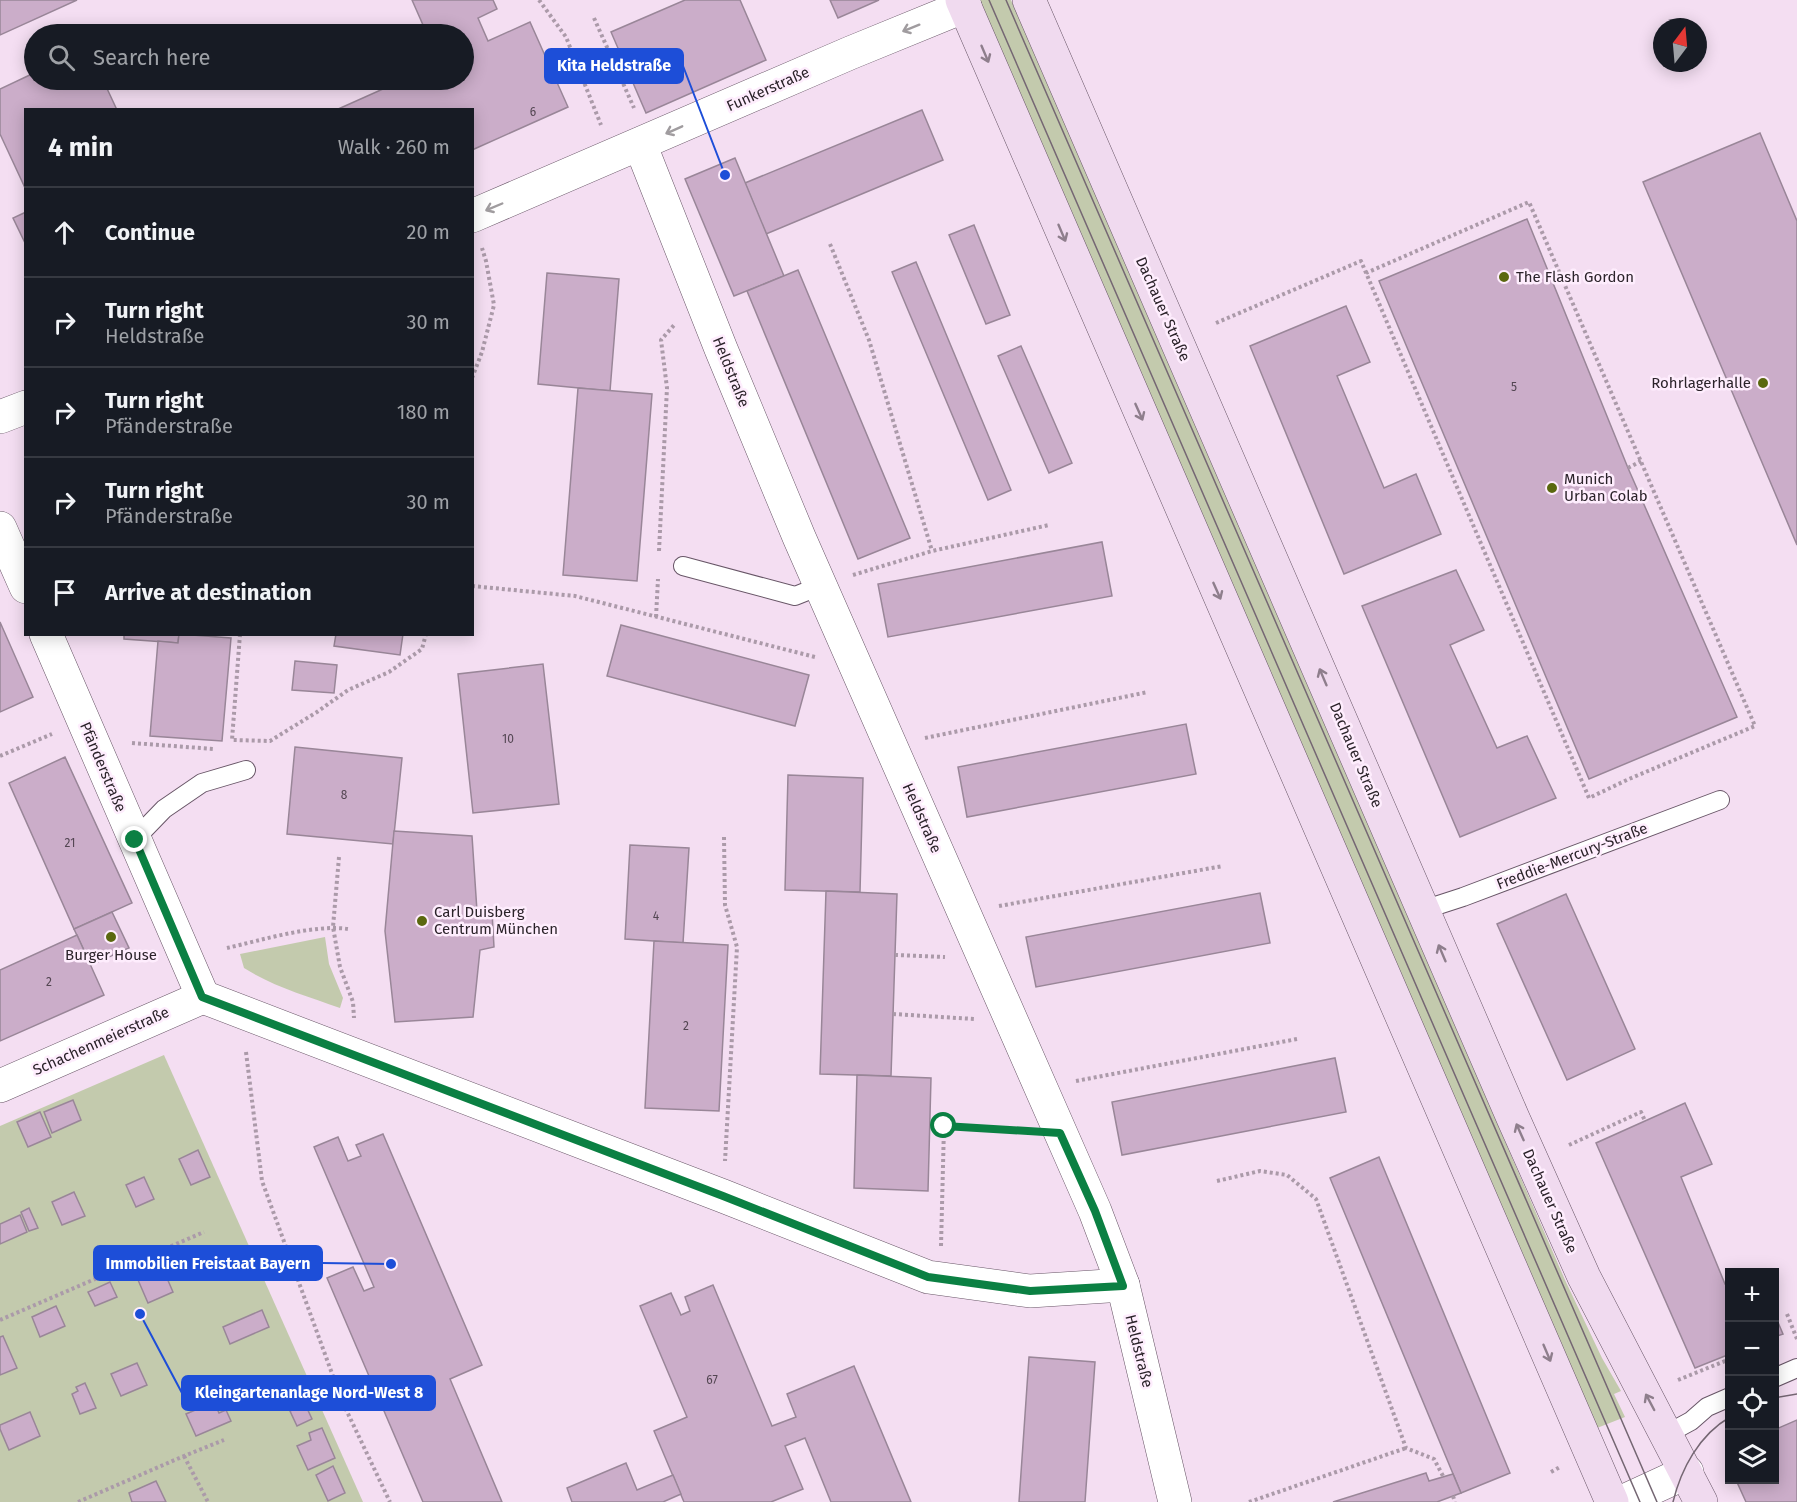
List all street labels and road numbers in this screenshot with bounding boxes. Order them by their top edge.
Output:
street label: Funkerstraße [724,63,812,115]
street label: Dachauer Straße [1132,254,1194,364]
street label: Heldstraße [709,334,753,410]
street label: Dachauer Straße [1326,700,1386,810]
street label: Pfänderstraße [76,719,130,815]
street label: Heldstraße [899,780,945,856]
street label: Freddie-Mercury-Straße [1494,819,1650,893]
street label: Schachenmeierstraße [30,1003,172,1079]
street label: Dachauer Straße [1519,1146,1581,1256]
street label: Heldstraße [1121,1313,1157,1389]

